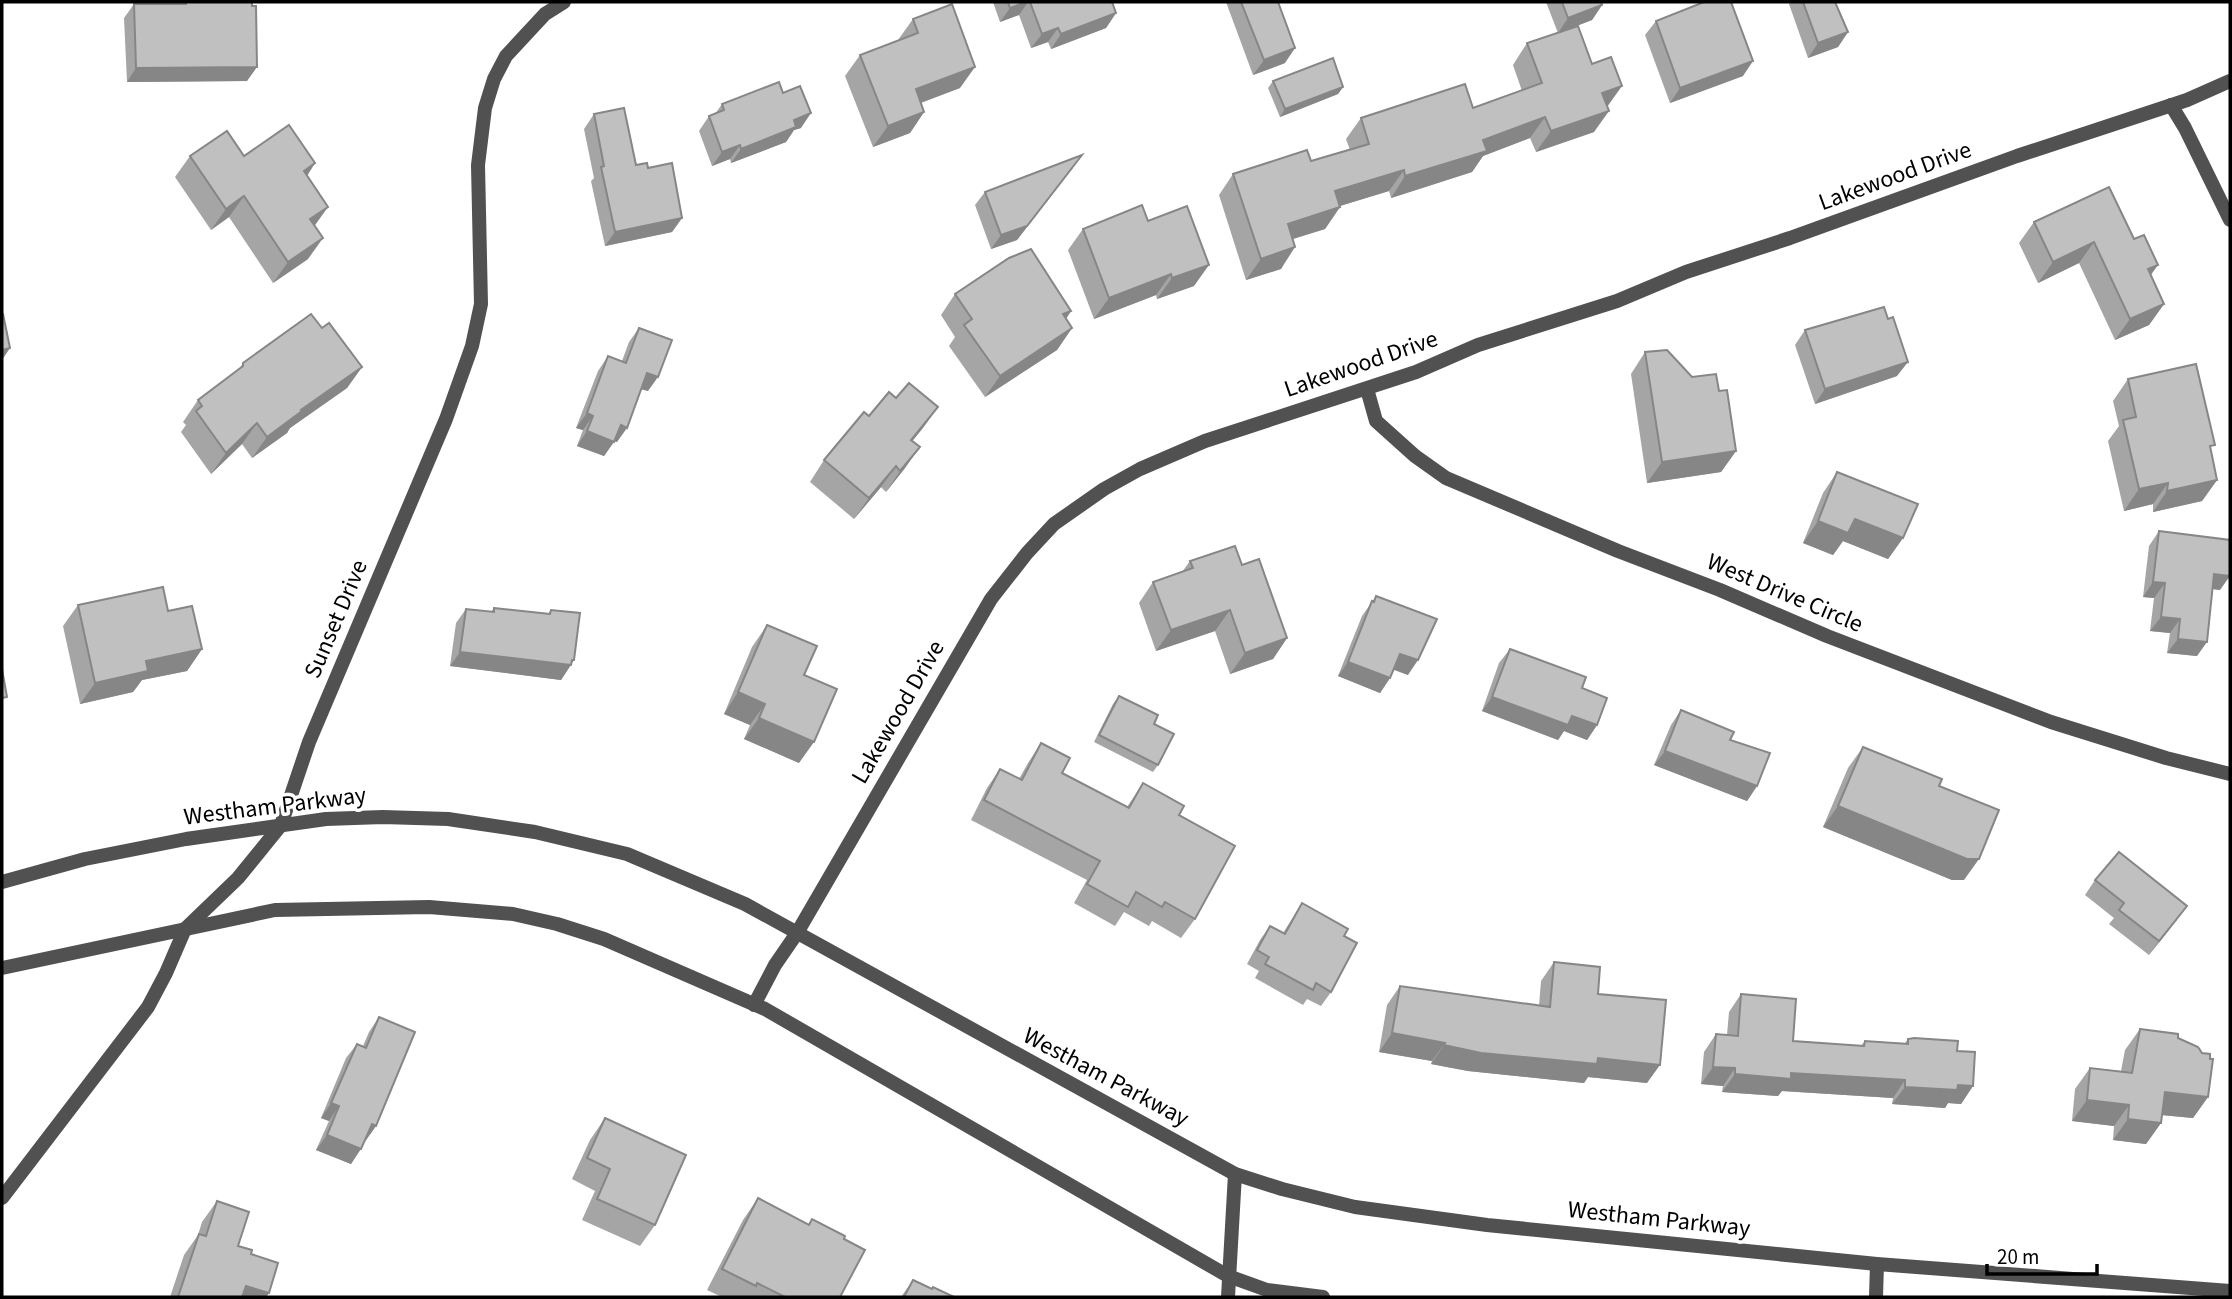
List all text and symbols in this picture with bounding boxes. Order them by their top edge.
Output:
street label: Lakewood Drive [1814,132,1976,220]
street label: Lakewood Drive [1279,321,1443,407]
street label: West Drive Circle [1701,544,1869,642]
street label: Sunset Drive [295,554,377,684]
street label: Lakewood Drive [843,634,953,790]
street label: Westham Parkway [182,777,368,835]
street label: Westham Parkway [1017,1018,1195,1136]
street label: Westham Parkway [1566,1192,1752,1246]
scale bar [1987,1232,2097,1276]
text: 20 m [1997,1242,2039,1272]

